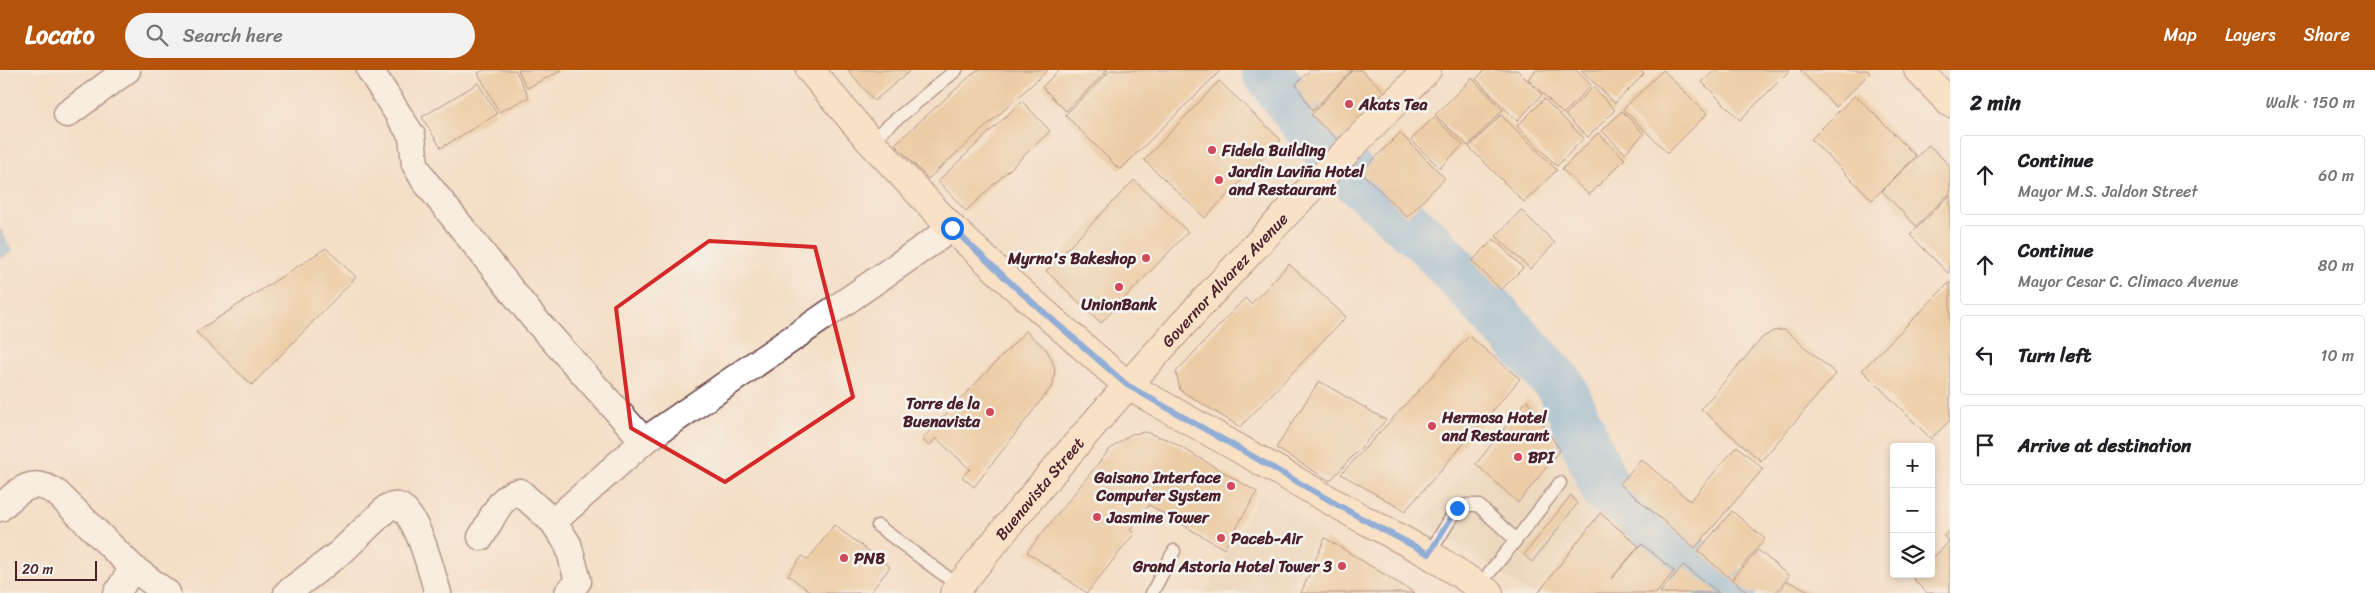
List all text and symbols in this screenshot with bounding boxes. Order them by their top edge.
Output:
search box [125,13,475,58]
text: Locato [25,14,95,56]
text: Search here [183,19,283,52]
text: Map [2164,19,2197,51]
text: Layers [2225,19,2276,51]
text: Share [2304,19,2350,51]
icon: search [143,21,171,49]
text: 2 min [1970,84,2021,122]
text: Walk · 150 m [2266,88,2355,117]
place label: Akats Tea [1358,90,1428,119]
marker: Akats Tea [1343,98,1355,110]
place label: Fidela Building [1221,136,1326,165]
marker: Fidela Building [1206,144,1218,156]
text: Continue [2018,144,2094,177]
place label: Jardin Laviña Hotel and Restaurant [1228,157,1365,204]
icon: ahead [1971,161,1999,189]
text: 60 m [2318,161,2354,190]
marker: Jardin Laviña Hotel and Restaurant [1213,174,1225,186]
text: Mayor M.S. Jaldon Street [2018,177,2198,206]
street label: Governor Alvarez Avenue [1154,205,1295,354]
route start [941,217,964,240]
text: Continue [2018,234,2094,267]
place label: Myrna's Bakeshop [1007,244,1137,273]
icon: ahead [1971,251,1999,279]
text: 80 m [2318,251,2354,280]
marker: Myrna's Bakeshop [1140,252,1152,264]
text: Mayor Cesar C. Climaco Avenue [2018,267,2238,296]
marker: UnionBank [1113,281,1125,293]
place label: UnionBank [1081,290,1157,319]
text: Turn left [2018,339,2091,372]
icon: left [1971,341,1999,369]
text: 10 m [2321,341,2354,370]
place label: Torre de la Buenavista [903,389,981,436]
place label: Hermosa Hotel and Restaurant [1441,403,1550,450]
marker: Torre de la Buenavista [984,406,996,418]
marker: Hermosa Hotel and Restaurant [1426,420,1438,432]
text: Arrive at destination [2018,429,2191,462]
street label: Buenavista Street [987,430,1091,547]
icon: arrive [1971,431,1999,459]
place label: BPI [1528,443,1555,472]
map controls [1890,443,1935,578]
button: + [1890,443,1935,488]
marker: BPI [1512,451,1524,463]
place label: Gaisano Interface Computer System [1093,463,1222,510]
marker: Gaisano Interface Computer System [1225,480,1237,492]
button: − [1890,488,1935,533]
route end [1446,497,1469,520]
place label: Jasmine Tower [1106,503,1210,532]
marker: Jasmine Tower [1091,511,1103,523]
place label: Paceb-Air [1231,524,1304,553]
marker: Paceb-Air [1215,532,1227,544]
button: layers [1890,533,1935,578]
place label: PNB [854,544,885,573]
marker: PNB [838,552,850,564]
place label: Grand Astoria Hotel Tower 3 [1132,552,1332,581]
text: 20 m [22,557,53,582]
scale bar [15,558,98,581]
marker: Grand Astoria Hotel Tower 3 [1336,560,1348,572]

